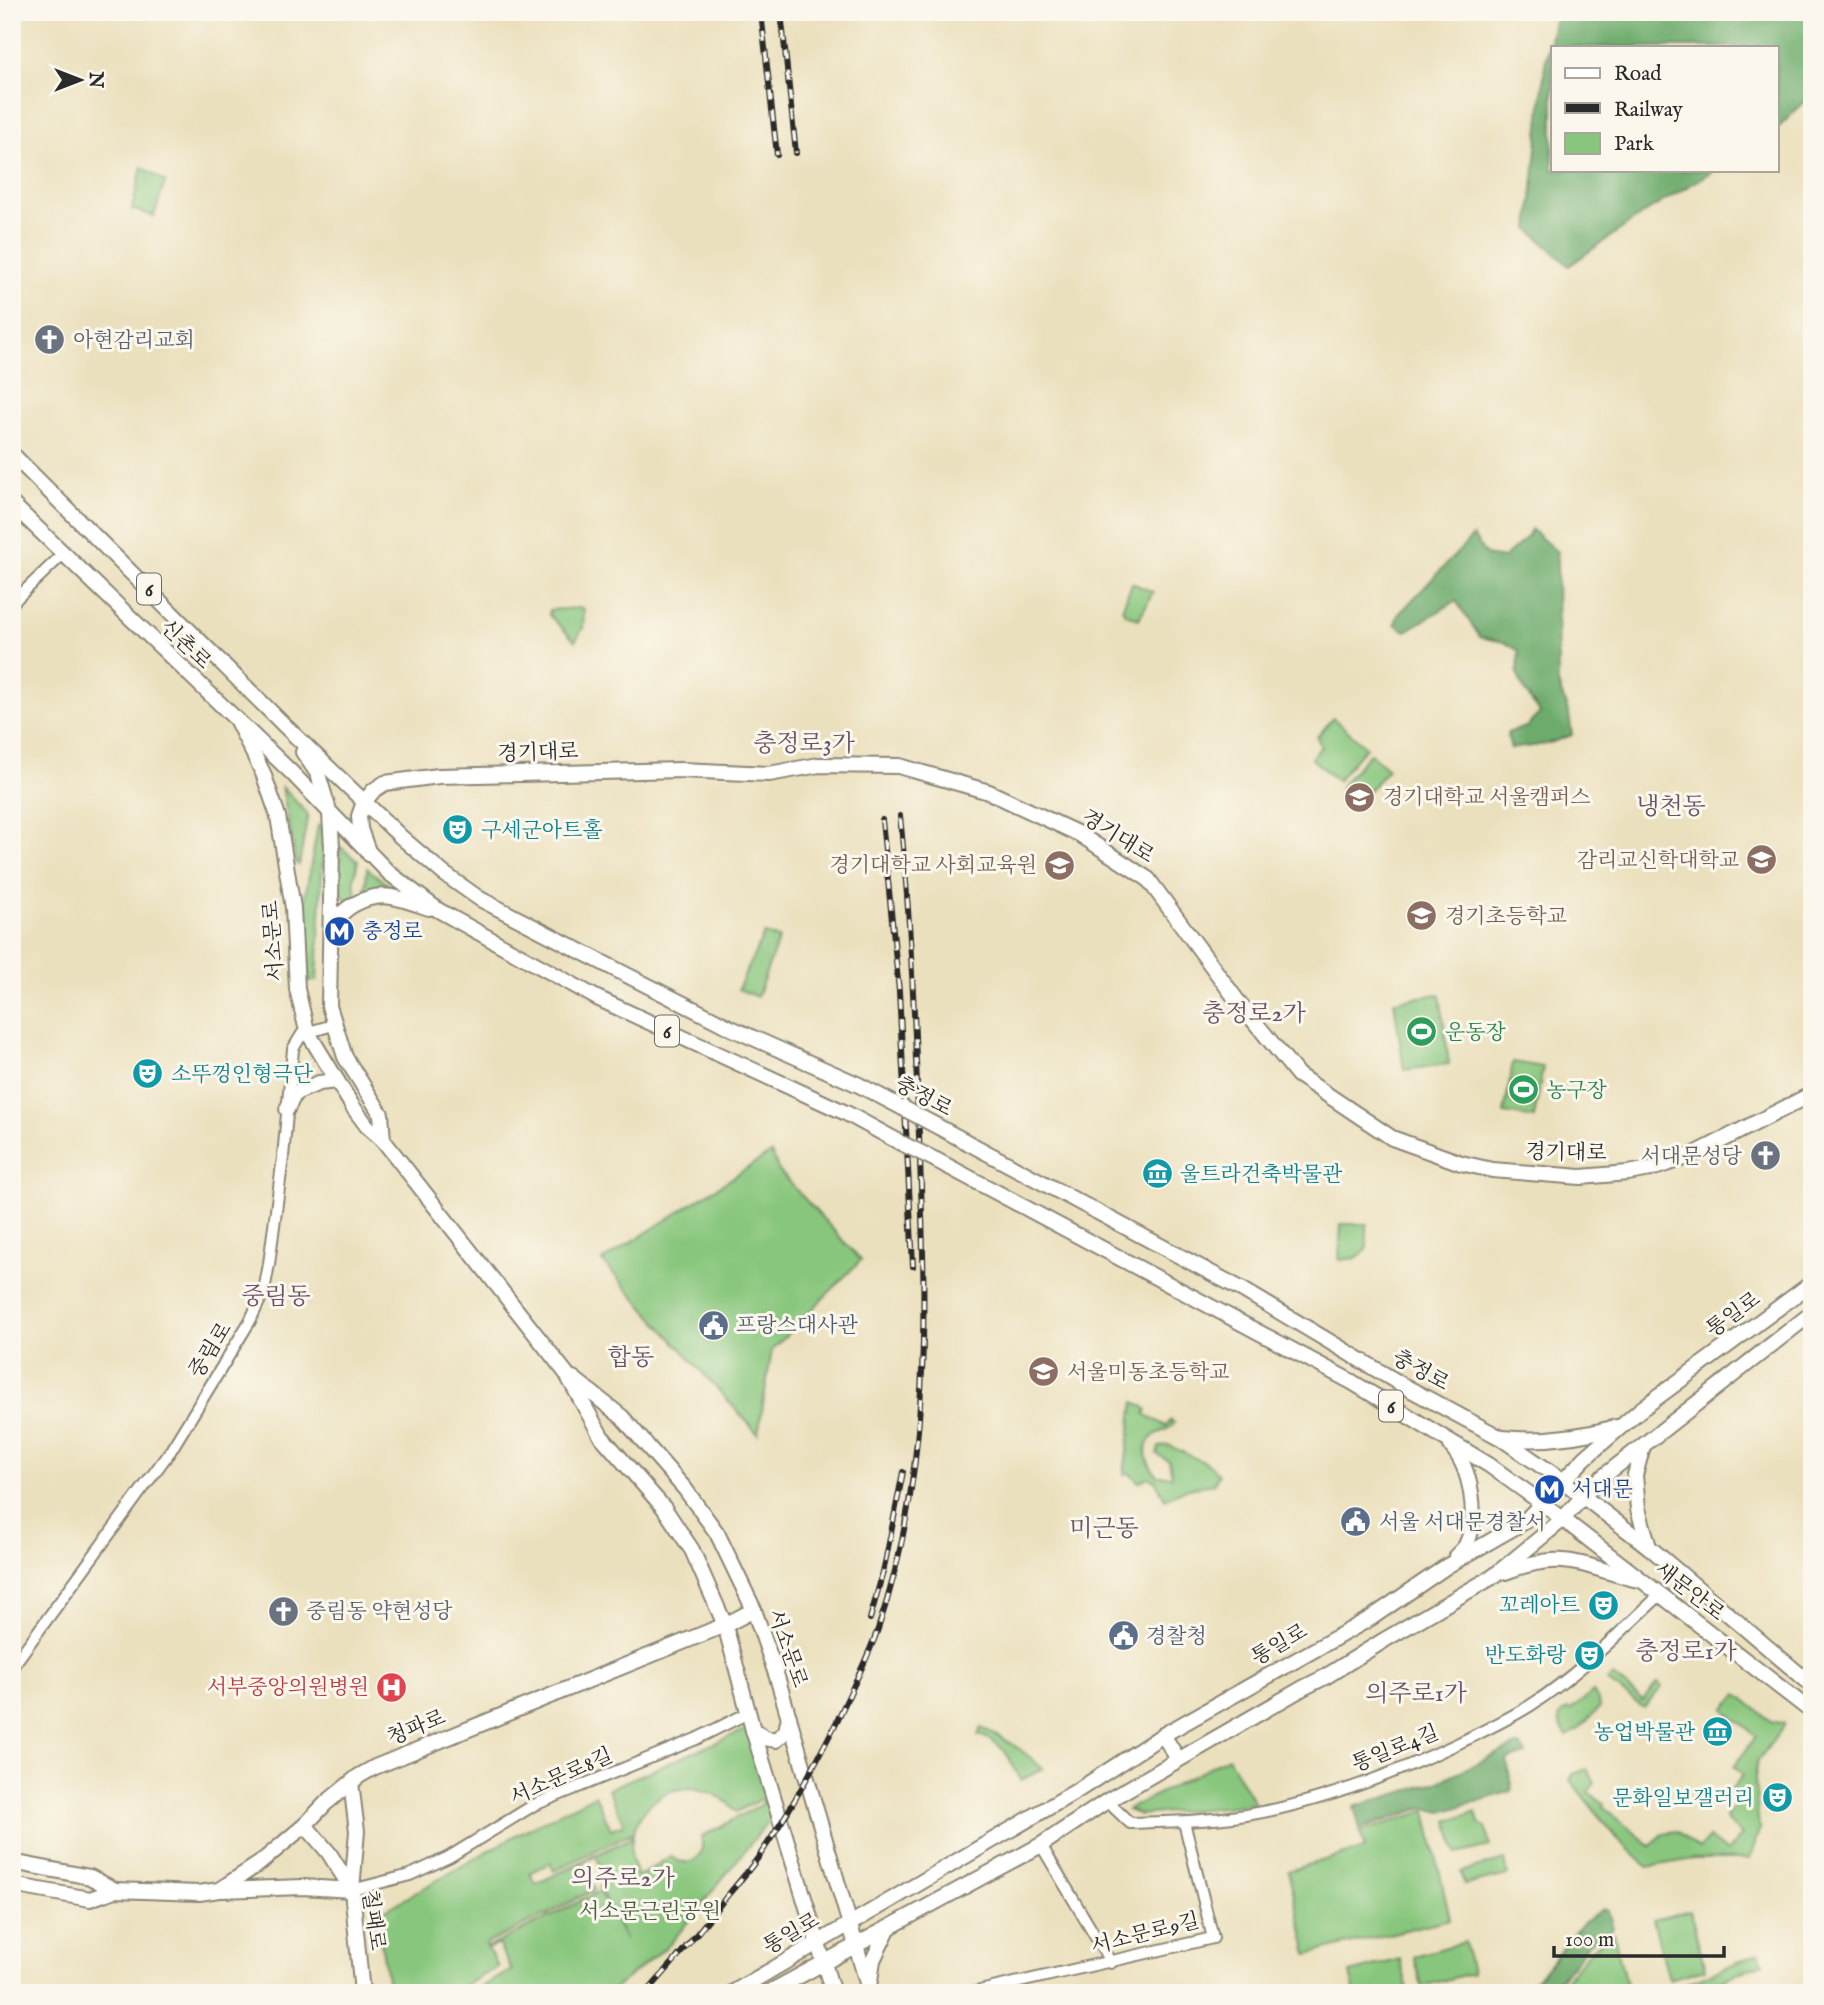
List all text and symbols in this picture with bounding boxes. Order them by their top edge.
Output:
north arrow [46,46,116,116]
legend [1551,46,1778,172]
text: Road [1614,61,1662,88]
text: N [83,71,107,89]
text: Railway [1614,97,1684,124]
text: Park [1614,131,1655,158]
church icon: 아현감리교회 [33,323,67,357]
place label: 아현감리교회 [73,328,195,355]
road number: 6 [137,574,161,604]
street label: 신촌로 [154,614,216,676]
district label: 충정로3가 [753,729,855,760]
street label: 경기대로 [497,739,579,768]
school or university icon: 경기대학교 서울캠퍼스 [1343,780,1377,814]
place label: 경기대학교 서울캠퍼스 [1383,785,1590,812]
district label: 냉천동 [1636,792,1706,823]
street label: 경기대로 [1076,804,1159,870]
theatre icon: 구세군아트홀 [441,813,475,847]
place label: 구세군아트홀 [481,818,603,845]
school or university icon: 감리교신학대학교 [1745,843,1779,877]
school or university icon: 경기대학교 사회교육원 [1043,848,1077,882]
place label: 감리교신학대학교 [1577,848,1739,875]
place label: 경기대학교 사회교육원 [830,853,1037,880]
street label: 서소문로 [258,899,291,982]
school or university icon: 경기초등학교 [1405,899,1439,933]
place label: 경기초등학교 [1445,904,1567,931]
metro station icon: 충정로 [322,914,356,948]
place label: 충정로 [362,919,423,946]
district label: 충정로2가 [1202,999,1306,1030]
road number: 6 [655,1015,679,1046]
sports icon: 운동장 [1405,1015,1439,1049]
place label: 운동장 [1445,1020,1507,1047]
theatre icon: 소뚜껑인형극단 [131,1057,165,1091]
place label: 소뚜껑인형극단 [171,1062,314,1089]
street label: 충정로 [890,1071,957,1124]
sports icon: 농구장 [1506,1073,1540,1107]
place label: 농구장 [1546,1078,1608,1105]
street label: 경기대로 [1525,1139,1607,1168]
church icon: 서대문성당 [1748,1139,1782,1173]
place label: 서대문성당 [1641,1144,1743,1171]
museum icon: 울트라건축박물관 [1140,1157,1174,1191]
place label: 울트라건축박물관 [1180,1162,1343,1189]
district label: 중림동 [241,1282,311,1313]
street label: 통일로 [1701,1286,1766,1344]
public building icon: 프랑스대사관 [696,1308,730,1342]
place label: 프랑스대사관 [736,1313,858,1340]
street label: 중림로 [184,1318,239,1384]
district label: 합동 [608,1343,654,1374]
street label: 충정로 [1387,1345,1453,1398]
school or university icon: 서울미동초등학교 [1027,1355,1061,1389]
place label: 서울미동초등학교 [1067,1360,1229,1387]
road number: 6 [1379,1390,1403,1422]
metro station icon: 서대문 [1532,1472,1566,1506]
place label: 서대문 [1572,1477,1633,1504]
public building icon: 서울 서대문경찰서 [1339,1505,1373,1539]
place label: 서울 서대문경찰서 [1379,1510,1546,1537]
district label: 미근동 [1069,1514,1139,1545]
street label: 새문안로 [1649,1557,1729,1628]
theatre icon: 꼬레아트 [1586,1588,1620,1622]
place label: 꼬레아트 [1499,1593,1580,1620]
church icon: 중림동 약현성당 [266,1594,300,1628]
place label: 중림동 약현성당 [306,1599,453,1626]
street label: 서소문로 [761,1606,813,1691]
street label: 통일로 [1247,1618,1313,1672]
public building icon: 경찰청 [1106,1619,1140,1653]
place label: 경찰청 [1146,1624,1207,1651]
district label: 충정로1가 [1635,1637,1737,1668]
theatre icon: 반도화랑 [1572,1638,1606,1672]
place label: 반도화랑 [1485,1643,1567,1670]
hospital icon: 서부중앙의원병원 [375,1670,409,1704]
place label: 서부중앙의원병원 [207,1675,369,1702]
district label: 의주로1가 [1365,1679,1467,1710]
street label: 청파로 [383,1704,450,1752]
museum icon: 농업박물관 [1701,1715,1735,1749]
street label: 통일로4길 [1348,1720,1443,1779]
place label: 농업박물관 [1594,1720,1696,1747]
street label: 서소문로8길 [506,1743,617,1812]
theatre icon: 문화일보갤러리 [1760,1781,1794,1815]
place label: 문화일보갤러리 [1612,1786,1754,1813]
district label: 의주로2가 [571,1864,675,1895]
street label: 칠패로 [355,1888,390,1952]
park label: 서소문근린공원 [579,1899,721,1926]
street label: 통일로 [759,1907,825,1961]
street label: 서소문로9길 [1088,1908,1202,1961]
scale bar [1554,1914,1724,1958]
text: 100 m [1565,1927,1614,1954]

